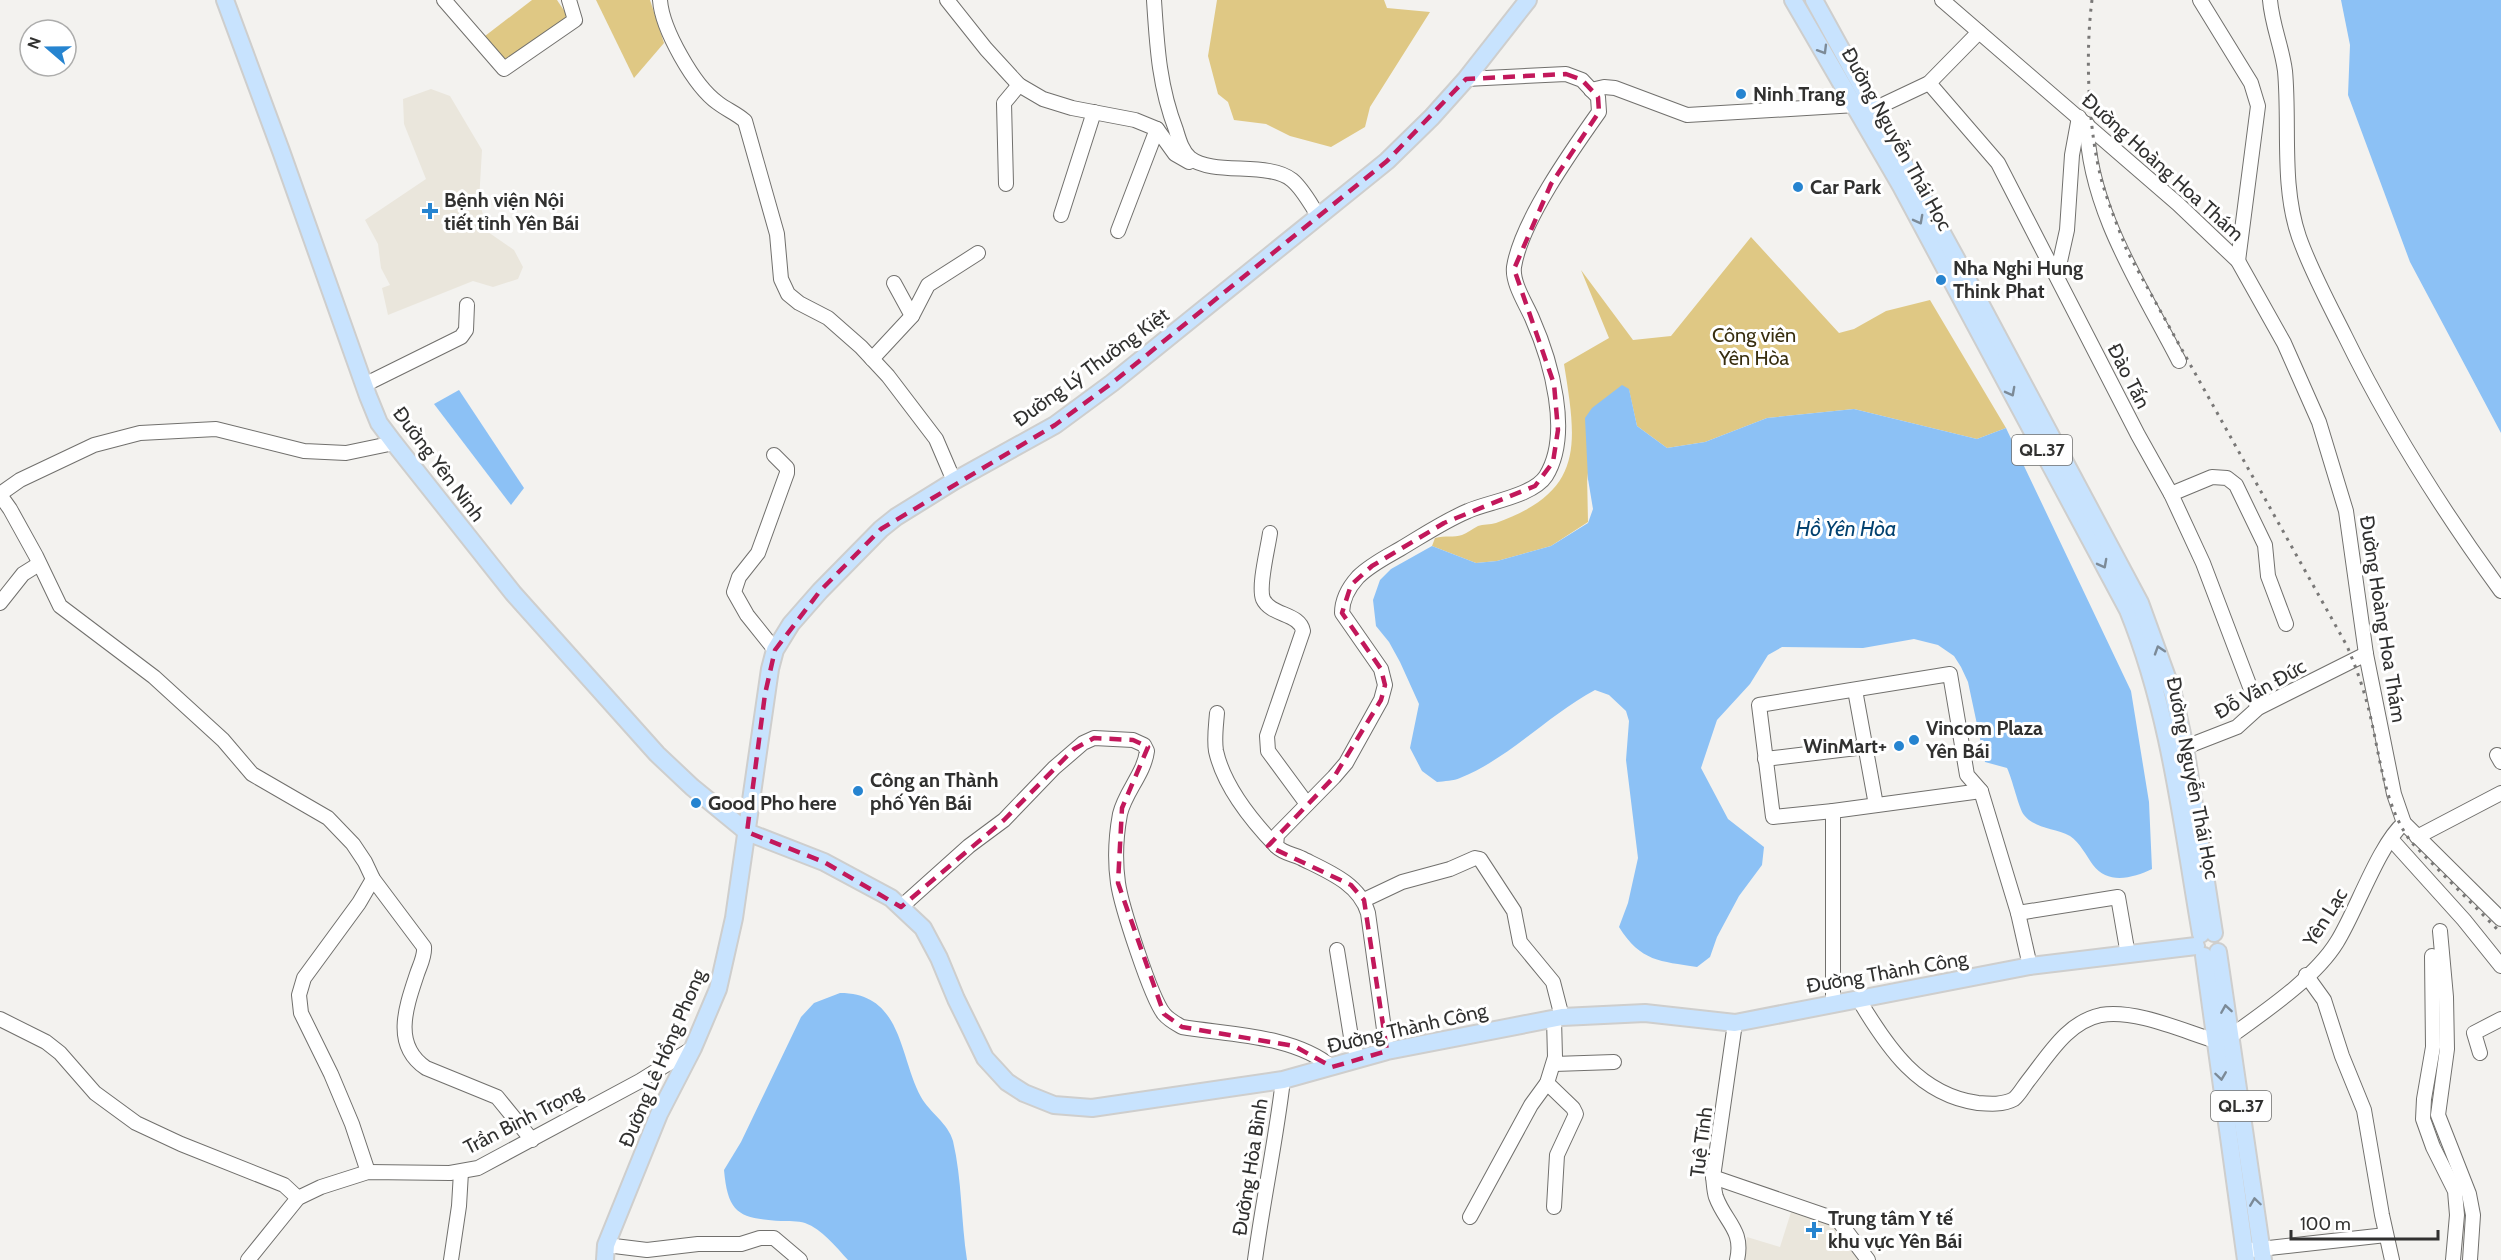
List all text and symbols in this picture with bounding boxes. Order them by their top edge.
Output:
north arrow [18,18,78,78]
text: N [24,34,45,52]
street label: Đường Nguyễn Thái Học [1837,43,1957,235]
one-way arrow [1816,44,1827,54]
place label: Ninh Trang [1753,82,1845,106]
marker: Ninh Trang [1734,87,1748,101]
street label: Đường Hoàng Hoa Thám [2077,88,2249,246]
place label: Car Park [1810,175,1881,199]
marker: Car Park [1791,180,1805,194]
place label: Bệnh viện Nội tiết tỉnh Yên Bái [444,188,579,235]
marker: Bệnh viện Nội tiết tỉnh Yên Bái [421,202,439,220]
one-way arrow [1912,214,1923,224]
place label: Nha Nghi Hung Think Phat [1953,256,2083,303]
marker: Nha Nghi Hung Think Phat [1934,273,1948,287]
street label: Đường Lý Thường Kiệt [1009,302,1174,431]
park label: Công viên Yên Hòa [1712,323,1796,370]
street label: Đào Tấn [2102,339,2156,413]
one-way arrow [2004,386,2015,396]
street label: Đường Yên Ninh [388,402,490,526]
road number: QL.37 [2012,435,2072,465]
street label: Đường Hoàng Hoa Thám [2355,514,2411,724]
water label: Hồ Yên Hòa [1796,516,1896,541]
one-way arrow [2096,558,2107,568]
one-way arrow [2153,645,2166,656]
street label: Đỗ Văn Đức [2210,654,2310,724]
street label: Đường Nguyễn Thái Học [2162,675,2224,881]
place label: Vincom Plaza Yên Bái [1925,716,2043,763]
marker: Vincom Plaza Yên Bái [1907,733,1921,747]
place label: WinMart+ [1803,734,1887,758]
marker: WinMart+ [1892,739,1906,753]
place label: Công an Thành phố Yên Bái [870,768,998,815]
marker: Công an Thành phố Yên Bái [851,784,865,798]
place label: Good Pho here [708,791,837,815]
marker: Good Pho here [689,796,703,810]
street label: Yên Lạc [2297,883,2352,951]
street label: Đường Thành Công [1804,946,1971,998]
street label: Đường Lê Hồng Phong [614,964,711,1151]
street label: Đường Thành Công [1325,998,1490,1058]
one-way arrow [2221,1005,2233,1014]
one-way arrow [2214,1072,2226,1081]
street label: Trần Bình Trọng [460,1078,587,1159]
road number: QL.37 [2211,1091,2271,1121]
street label: Đường Hòa Bình [1227,1097,1273,1237]
street label: Tuệ Tĩnh [1685,1105,1717,1179]
one-way arrow [2249,1197,2261,1207]
scale bar [2291,1203,2438,1241]
place label: Trung tâm Y tế khu vực Yên Bái [1828,1206,1962,1253]
text: 100 m [2300,1213,2351,1235]
marker: Trung tâm Y tế khu vực Yên Bái [1805,1221,1823,1239]

